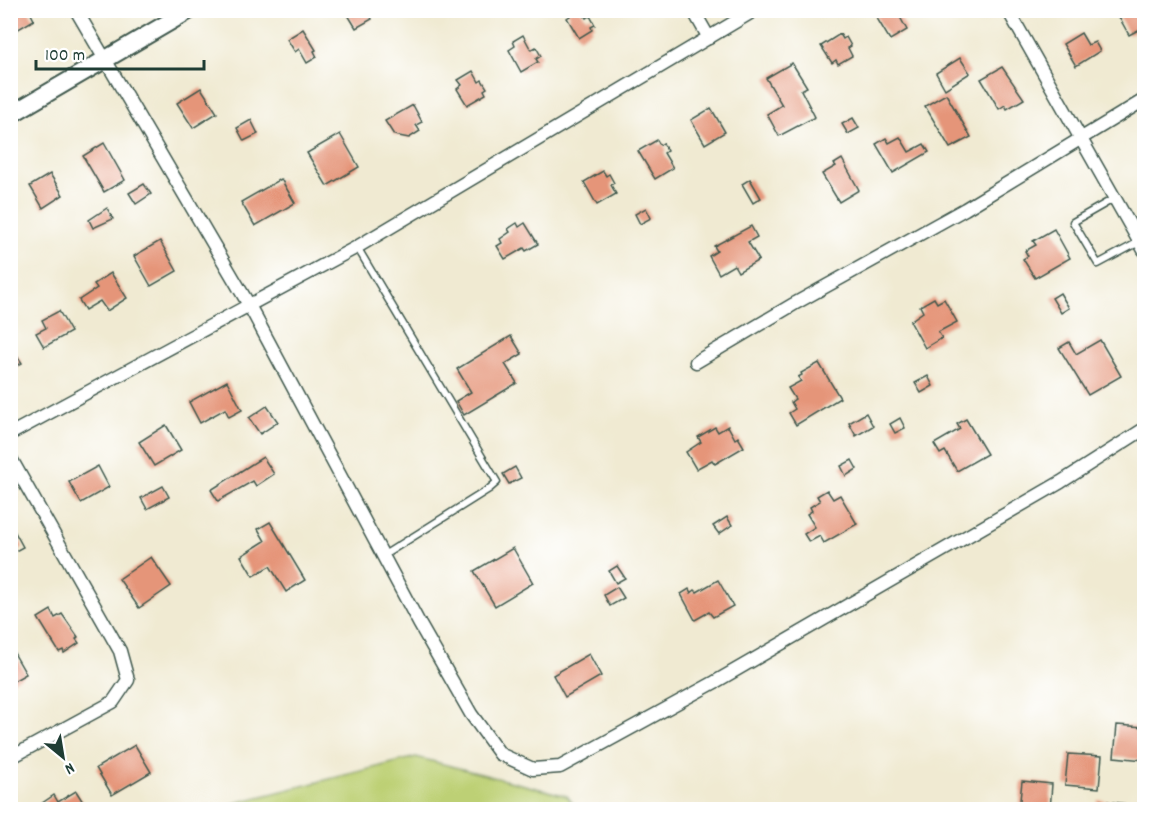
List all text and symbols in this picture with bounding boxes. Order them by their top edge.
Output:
scale bar [36,33,204,71]
text: 100 m [45,44,85,69]
north arrow [33,727,93,787]
text: N [60,756,78,780]

